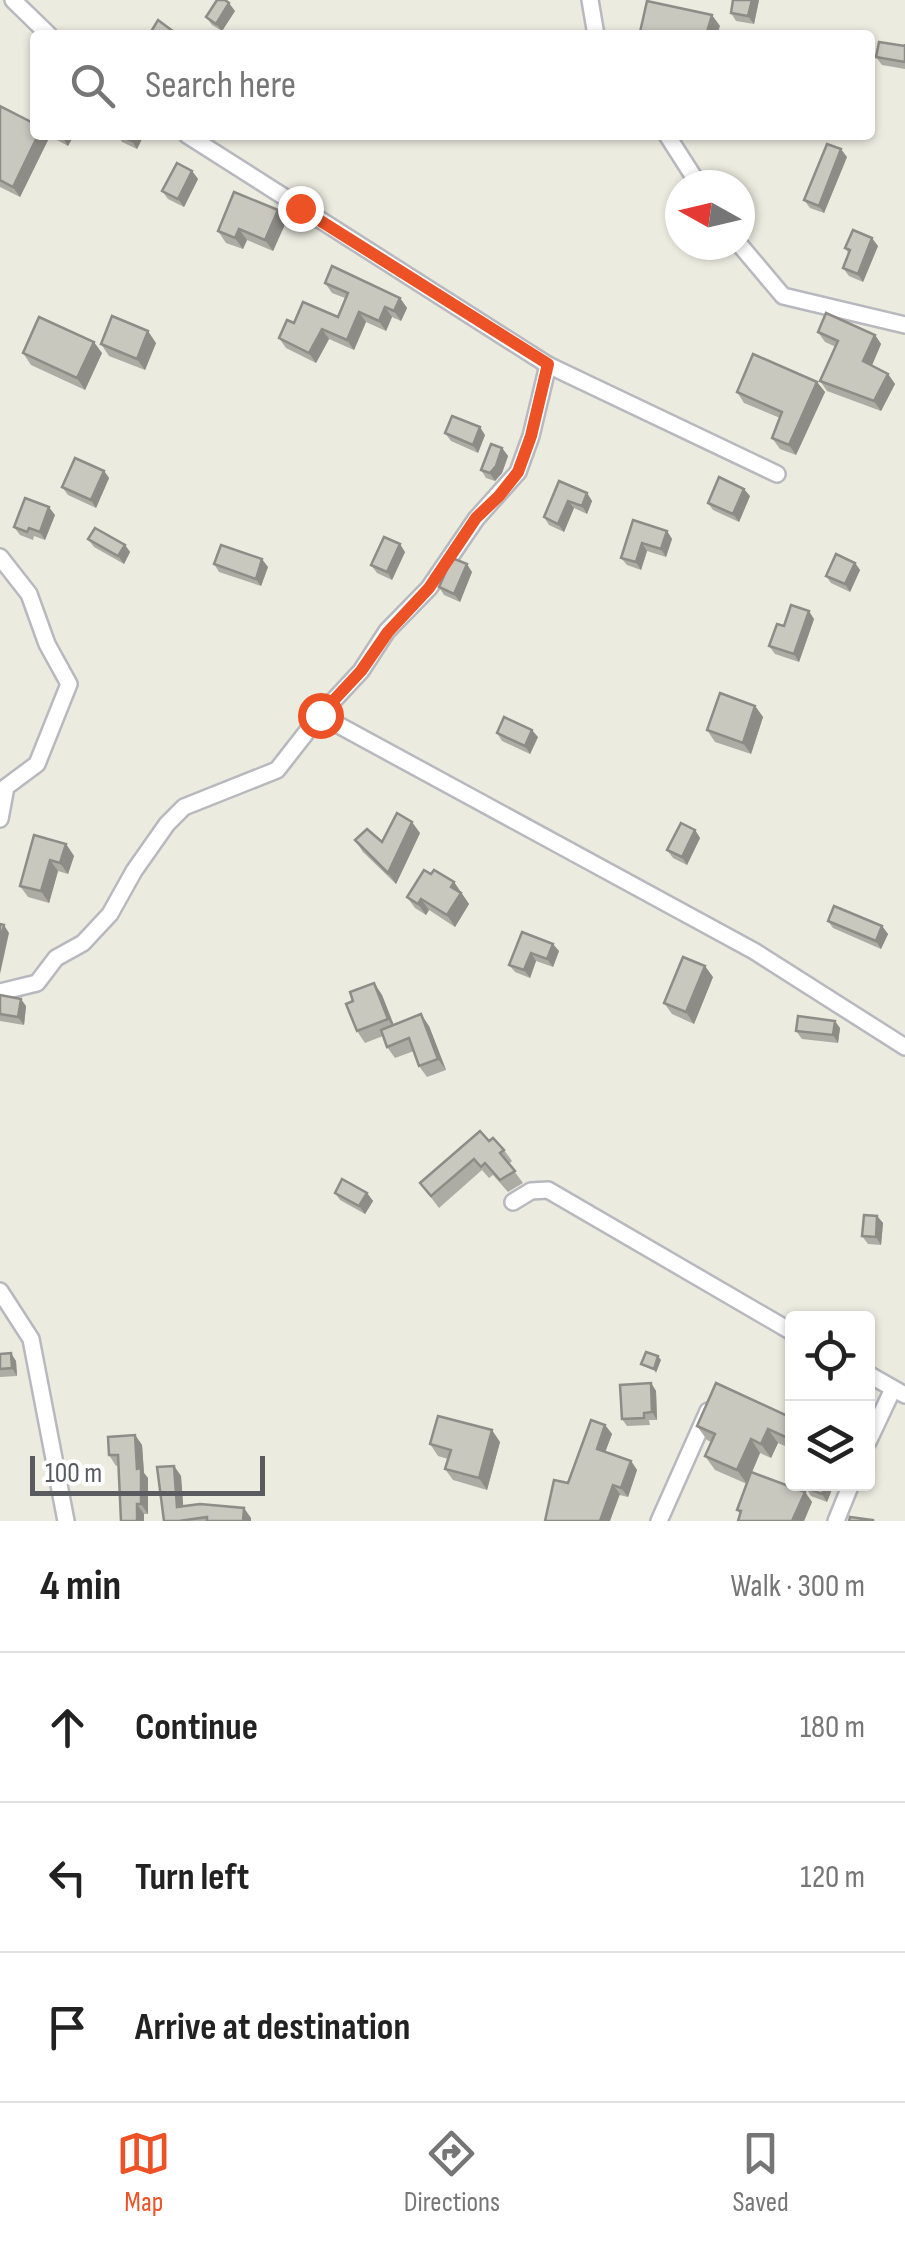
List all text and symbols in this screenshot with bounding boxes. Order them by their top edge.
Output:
search box [30,30,875,140]
icon: search [65,58,120,113]
text: Search here [145,63,296,108]
north arrow [665,170,755,260]
route end [278,186,324,232]
route start [298,693,344,739]
map controls [785,1311,875,1491]
button: locate [785,1311,875,1401]
button: layers [785,1401,875,1491]
scale bar [30,1451,265,1496]
text: 100 m [45,1457,102,1490]
text: 4 min [40,1561,121,1612]
text: Walk · 300 m [730,1567,865,1606]
icon: ahead [40,1700,95,1755]
text: Continue [135,1705,258,1750]
text: 180 m [800,1708,865,1747]
icon: left [40,1850,95,1905]
text: Turn left [135,1855,249,1900]
text: 120 m [800,1858,865,1897]
icon: arrive [40,2000,95,2055]
text: Arrive at destination [135,2005,410,2050]
tab: Map [116,2126,171,2219]
tab: Directions [404,2126,500,2219]
tab: Saved [733,2126,789,2219]

